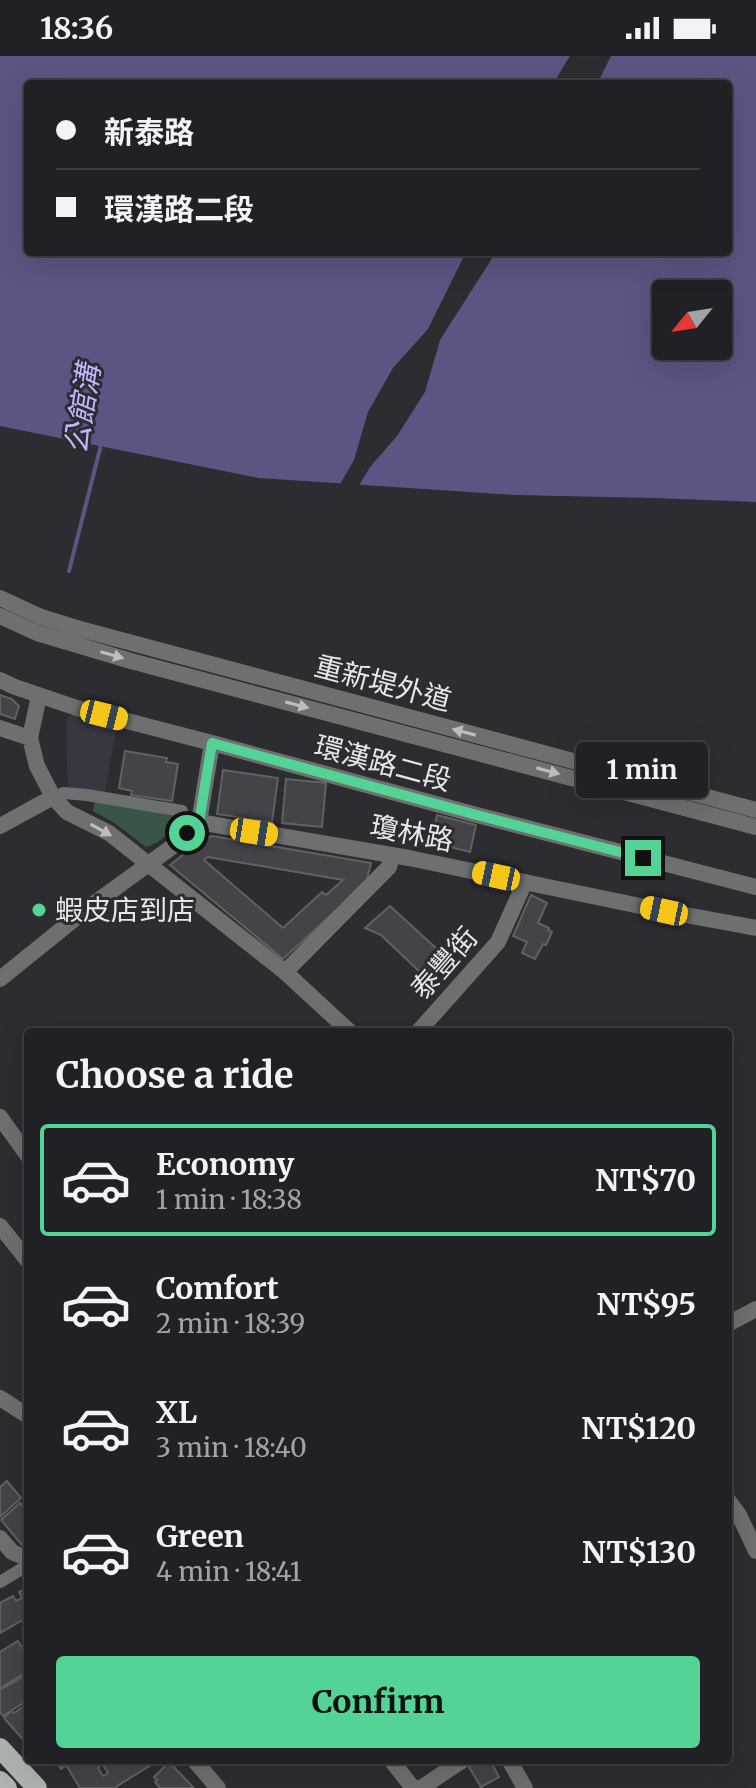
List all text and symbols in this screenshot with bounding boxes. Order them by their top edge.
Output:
text: 18:36 [40,9,113,47]
text: 新泰路 [104,113,194,151]
text: 環漢路二段 [104,190,254,228]
north arrow [652,280,732,360]
map controls [652,280,732,360]
water label: 公館溝 [56,357,108,456]
street label: 重新堤外道 [311,647,455,719]
one-way arrow [100,649,124,662]
car [78,698,130,732]
one-way arrow [284,699,309,711]
one-way arrow [452,725,476,738]
street label: 環漢路二段 [311,727,455,799]
callout: 1 min [577,742,709,798]
text: 1 min [607,753,677,786]
one-way arrow [535,766,560,778]
street label: 瓊林路 [367,807,457,859]
route start [169,815,205,851]
car [228,816,280,848]
one-way arrow [90,822,112,836]
route end [625,840,661,876]
car [470,859,522,893]
place label: 蝦皮店到店 [55,892,195,928]
car [638,894,690,928]
marker: 蝦皮店到店 [30,901,48,919]
street label: 泰豐街 [403,919,485,1007]
text: Choose a ride [56,1053,293,1098]
icon: car [60,1144,132,1216]
text: Economy [156,1145,294,1183]
text: NT$70 [595,1161,696,1199]
text: 1 min · 18:38 [156,1183,302,1216]
icon: car [60,1268,132,1340]
text: Comfort [156,1269,279,1307]
text: NT$95 [597,1285,696,1323]
text: 2 min · 18:39 [156,1307,305,1340]
icon: car [60,1392,132,1464]
text: XL [156,1393,197,1431]
text: NT$120 [581,1409,696,1447]
text: 3 min · 18:40 [156,1431,307,1464]
icon: car [60,1516,132,1588]
text: Green [156,1517,244,1555]
text: NT$130 [582,1533,696,1571]
text: 4 min · 18:41 [156,1555,301,1588]
button: Confirm [56,1656,700,1748]

